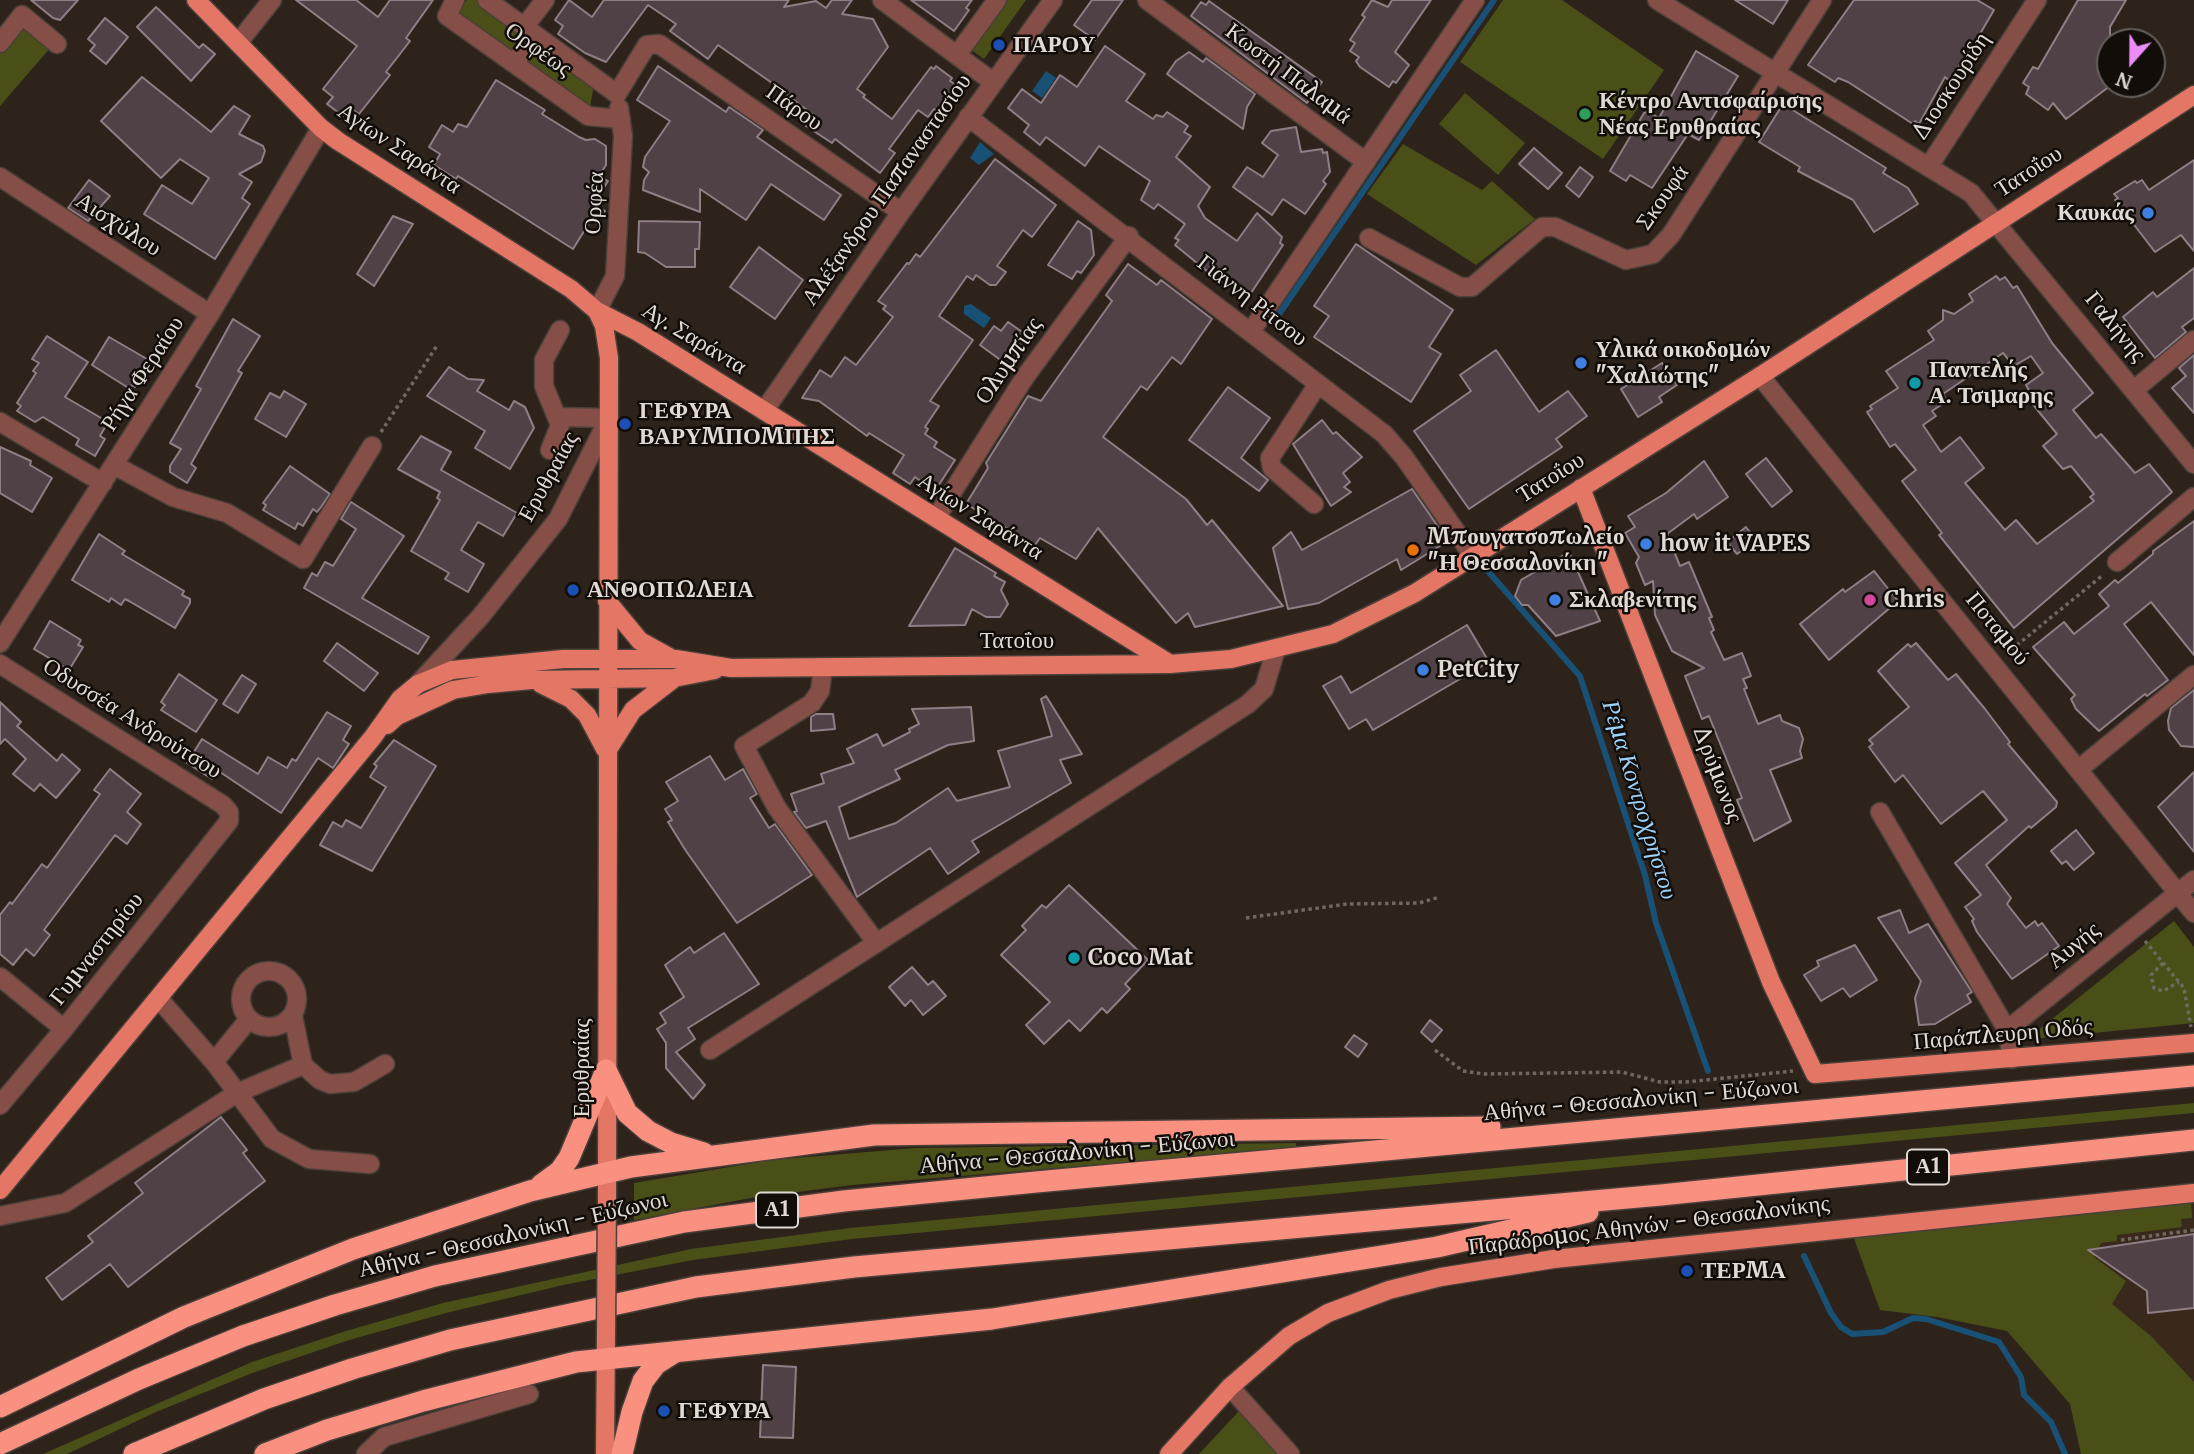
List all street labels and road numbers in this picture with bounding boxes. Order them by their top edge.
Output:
street label: Ορφέως [499,17,577,83]
street label: Κωστή Παλαμά [1220,18,1356,130]
street label: Διοσκουρίδη [1906,27,1996,147]
street label: Αλέξανδρου Παπαναστασίου [796,69,978,311]
street label: Πάρου [760,79,828,137]
street label: Αγίων Σαράντα [332,98,466,200]
street label: Τατοΐου [1990,140,2068,204]
street label: Σκουφά [1631,160,1695,236]
street label: Ορφέα [580,171,610,235]
street label: Αισχύλου [70,187,166,263]
street label: Γιάννη Ρίτσου [1191,249,1313,353]
street label: Γαλήνης [2078,286,2152,368]
street label: Αγ. Σαράντα [637,297,751,381]
street label: Ρήγα Φεραίου [96,311,190,437]
street label: Ολυμπίας [970,312,1048,410]
street label: Ερυθραίας [513,427,585,527]
street label: Τατοΐου [1512,447,1590,509]
street label: Αγίων Σαράντα [912,467,1048,567]
street label: Ποταμού [1959,587,2035,671]
street label: Τατοΐου [980,627,1054,655]
street label: Οδυσσέα Ανδρούτσου [37,653,227,785]
street label: Δρύμωνος [1686,721,1748,827]
street label: Γυμναστηρίου [44,887,150,1011]
street label: Αυγής [2042,917,2106,975]
street label: Παράπλευρη Οδός [1912,1013,2094,1057]
street label: Ερυθραίας [568,1019,596,1117]
street label: Αθήνα - Θεσσαλονίκη - Εύζωνοι [1482,1072,1800,1128]
street label: Αθήνα - Θεσσαλονίκη - Εύζωνοι [918,1125,1236,1181]
road number: Α1 [1907,1150,1949,1184]
street label: Αθήνα - Θεσσαλονίκη - Εύζωνοι [356,1186,670,1284]
street label: Παράδρομος Αθηνών - Θεσσαλονίκης [1467,1190,1831,1262]
road number: Α1 [756,1192,798,1228]

